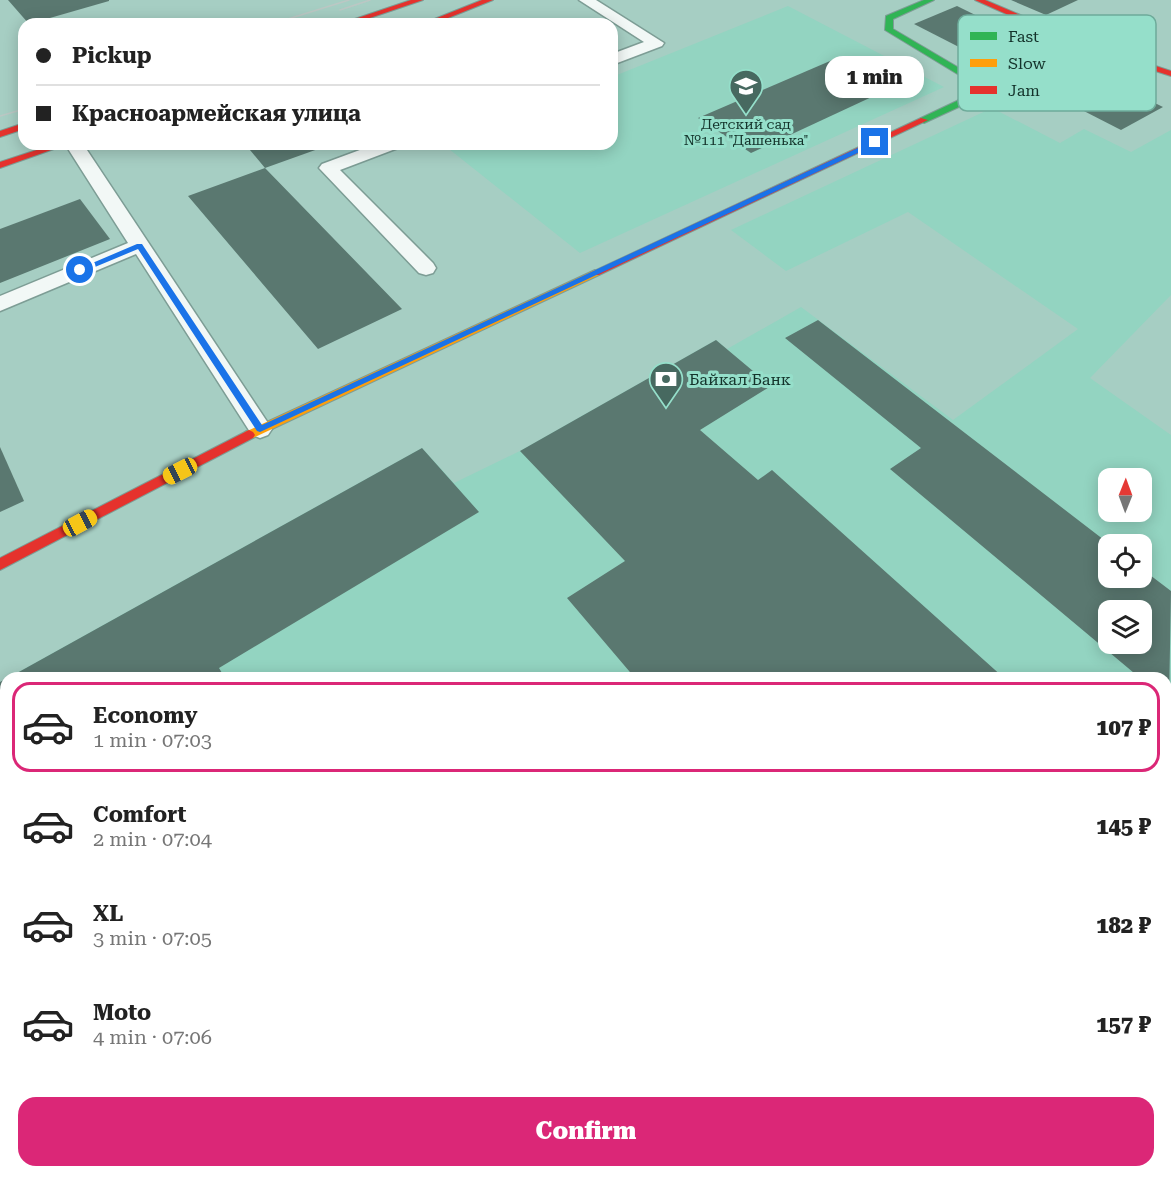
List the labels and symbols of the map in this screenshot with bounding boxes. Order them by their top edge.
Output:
legend [958,15,1156,111]
text: Fast [1008,27,1039,46]
text: Slow [1008,54,1046,73]
callout: 1 min [826,55,924,97]
school or university icon: Детский сад №111 "Дашенька" [728,68,764,115]
text: Jam [1008,81,1040,100]
place label: Детский сад №111 "Дашенька" [683,116,809,148]
route end [861,128,888,155]
route start [66,256,93,283]
bank icon: Байкал Банк [648,361,684,408]
place label: Байкал Банк [689,370,791,389]
car [160,455,200,487]
north arrow [1098,468,1152,522]
car [60,507,100,539]

